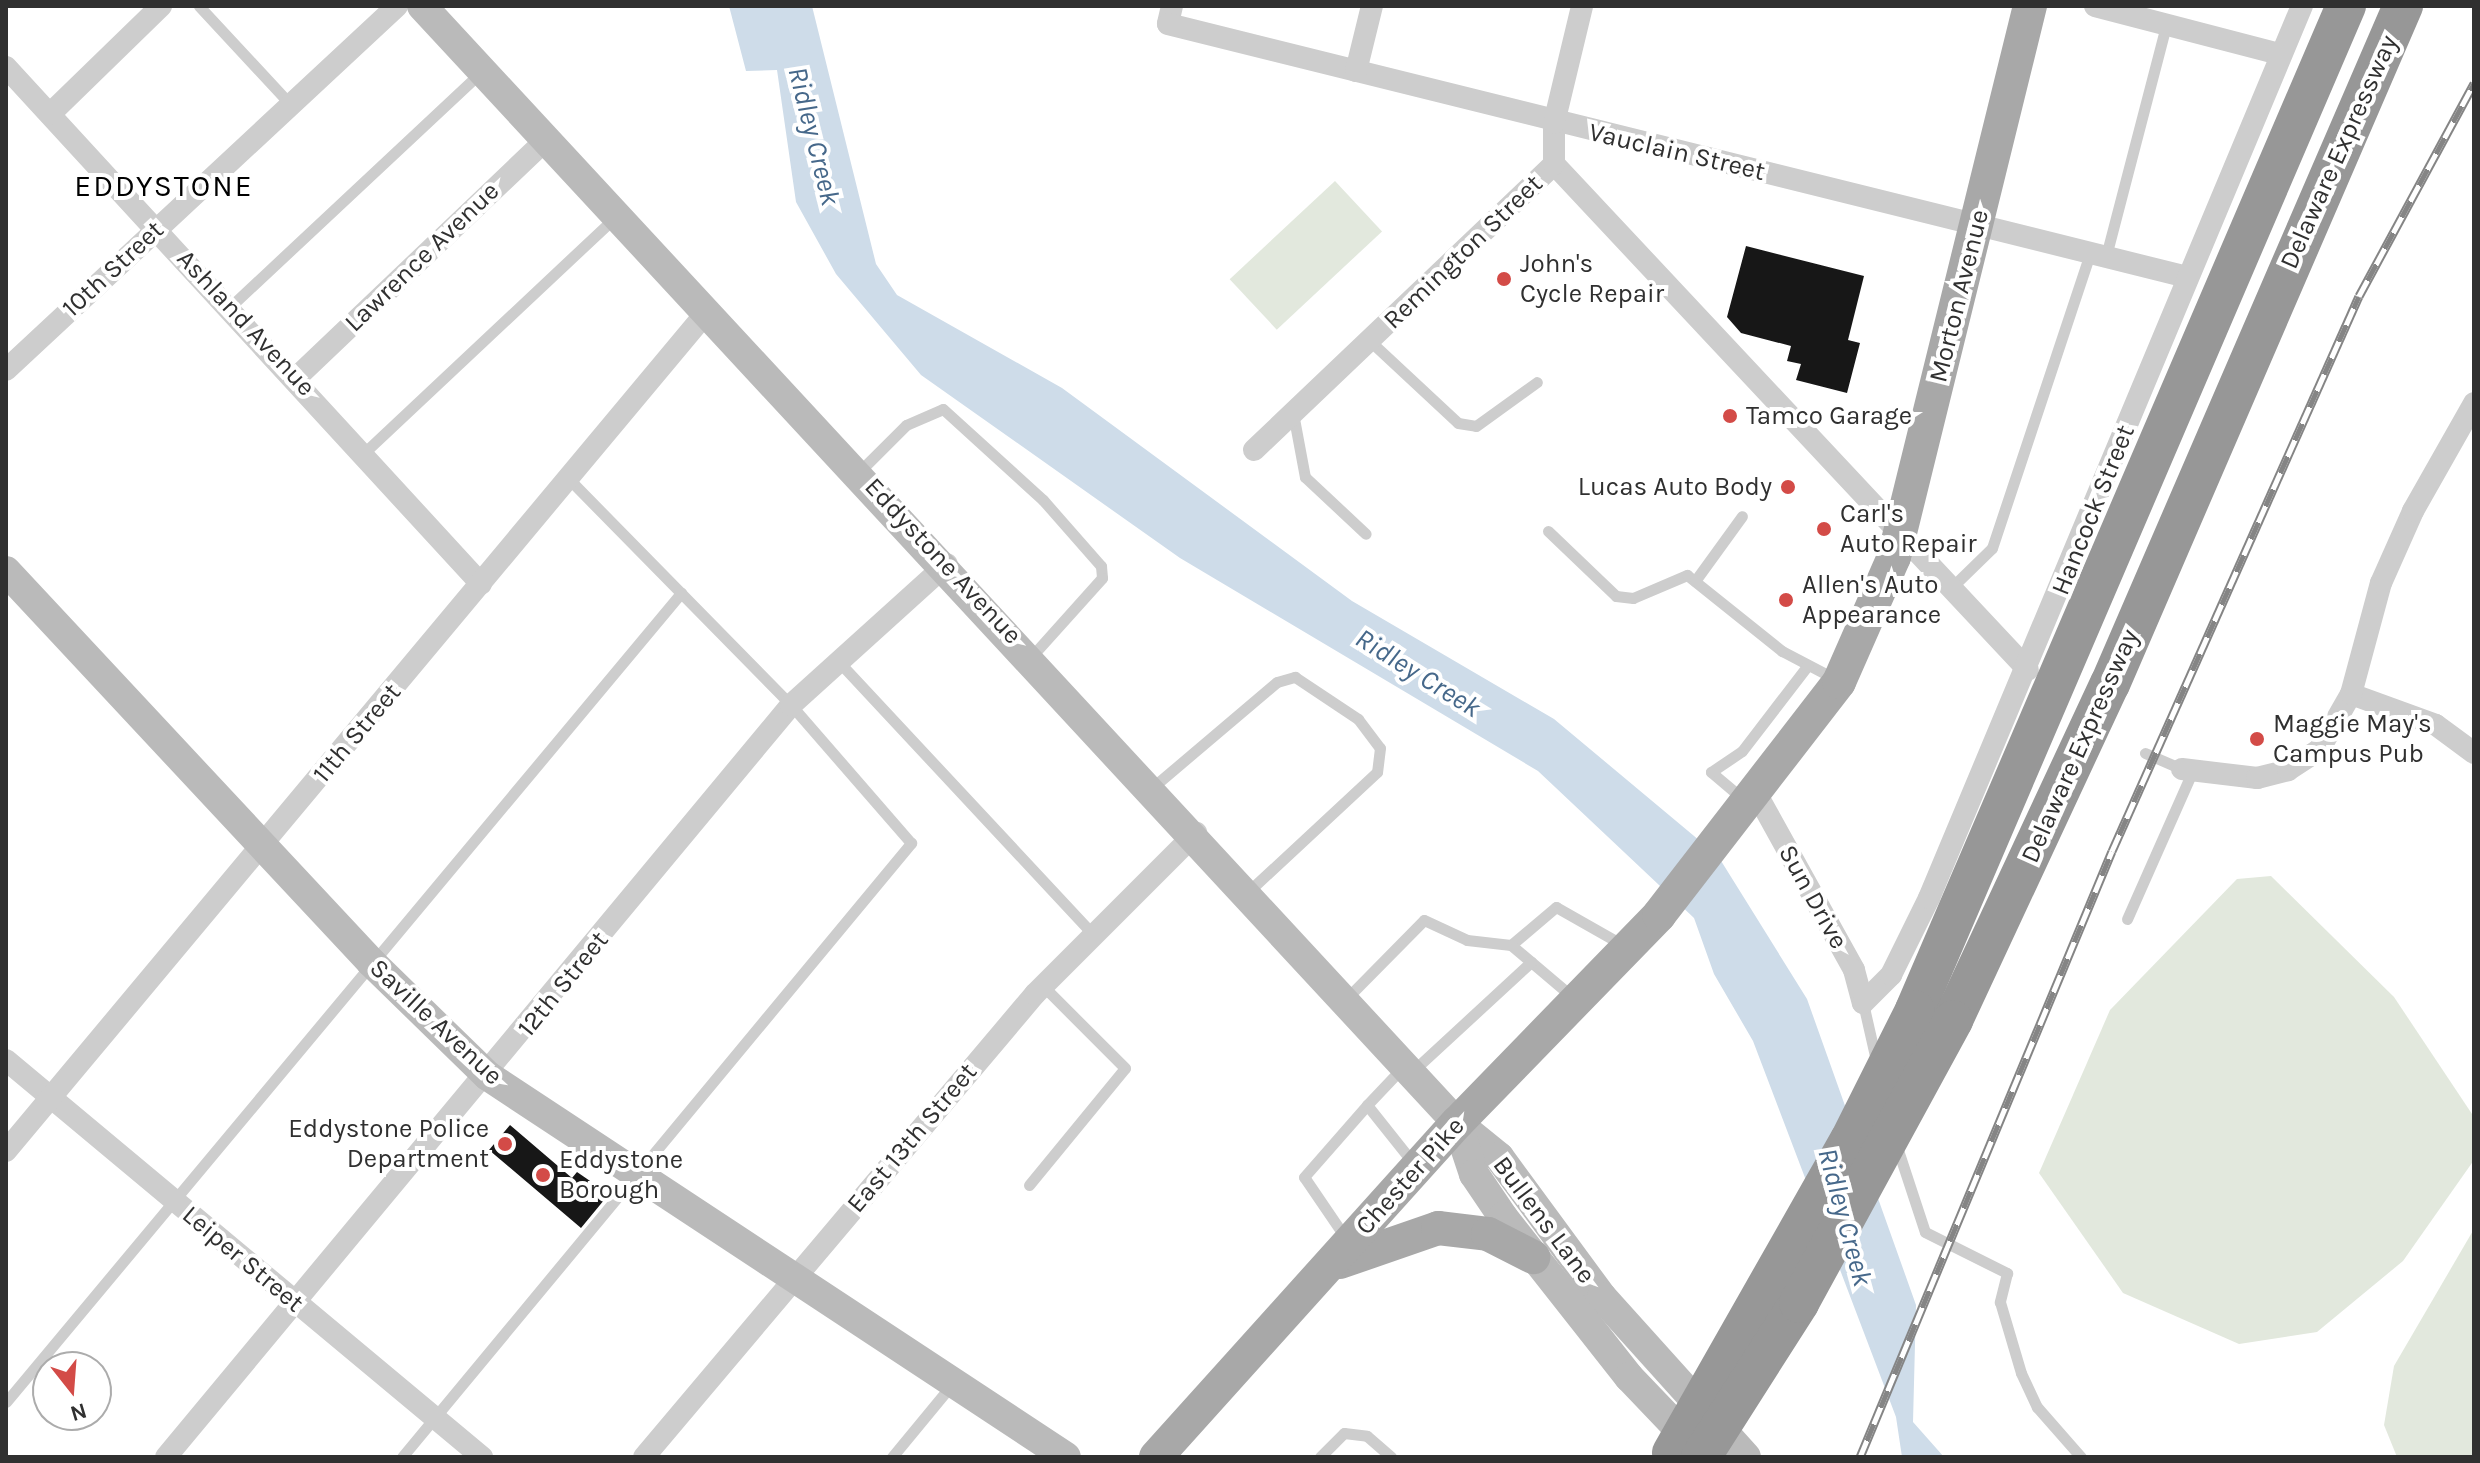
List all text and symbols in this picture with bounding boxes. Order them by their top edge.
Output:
street label: Delaware Expressway [2273,30,2405,274]
water label: Ridley Creek [781,63,847,209]
street label: Vauclain Street [1586,117,1768,187]
district label: EDDYSTONE [74,168,254,204]
street label: Remington Street [1377,168,1549,336]
street label: Lawrence Avenue [338,176,506,338]
street label: Morton Avenue [1922,206,1996,386]
street label: 10th Street [56,214,170,324]
street label: Ashland Avenue [170,243,322,403]
place label: John's Cycle Repair [1520,248,1664,310]
marker: John's Cycle Repair [1495,270,1513,288]
place label: Tamco Garage [1746,400,1912,432]
marker: Tamco Garage [1721,407,1739,425]
street label: Hancock Street [2045,420,2141,600]
street label: Eddystone Avenue [858,471,1028,651]
place label: Lucas Auto Body [1578,471,1772,503]
marker: Lucas Auto Body [1779,478,1797,496]
place label: Carl's Auto Repair [1840,498,1977,560]
marker: Carl's Auto Repair [1815,520,1833,538]
place label: Allen's Auto Appearance [1802,569,1941,630]
marker: Allen's Auto Appearance [1777,591,1795,609]
water label: Ridley Creek [1349,621,1487,725]
street label: Delaware Expressway [2014,624,2146,868]
street label: 11th Street [306,677,408,789]
place label: Maggie May's Campus Pub [2273,708,2432,770]
marker: Maggie May's Campus Pub [2248,730,2266,748]
street label: Sun Drive [1772,840,1854,954]
street label: 12th Street [511,925,615,1043]
street label: Saville Avenue [363,952,509,1092]
street label: East 13th Street [840,1057,984,1219]
street label: Chester Pike [1349,1111,1471,1241]
place label: Eddystone Police Department [288,1113,489,1174]
marker: Eddystone Police Department [496,1135,514,1153]
place label: Eddystone Borough [559,1144,683,1206]
water label: Ridley Creek [1810,1144,1880,1290]
street label: Bullens Lane [1486,1150,1602,1290]
marker: Eddystone Borough [534,1166,552,1184]
street label: Leiper Street [176,1199,310,1319]
north arrow [32,1351,112,1431]
text: N [67,1397,90,1427]

